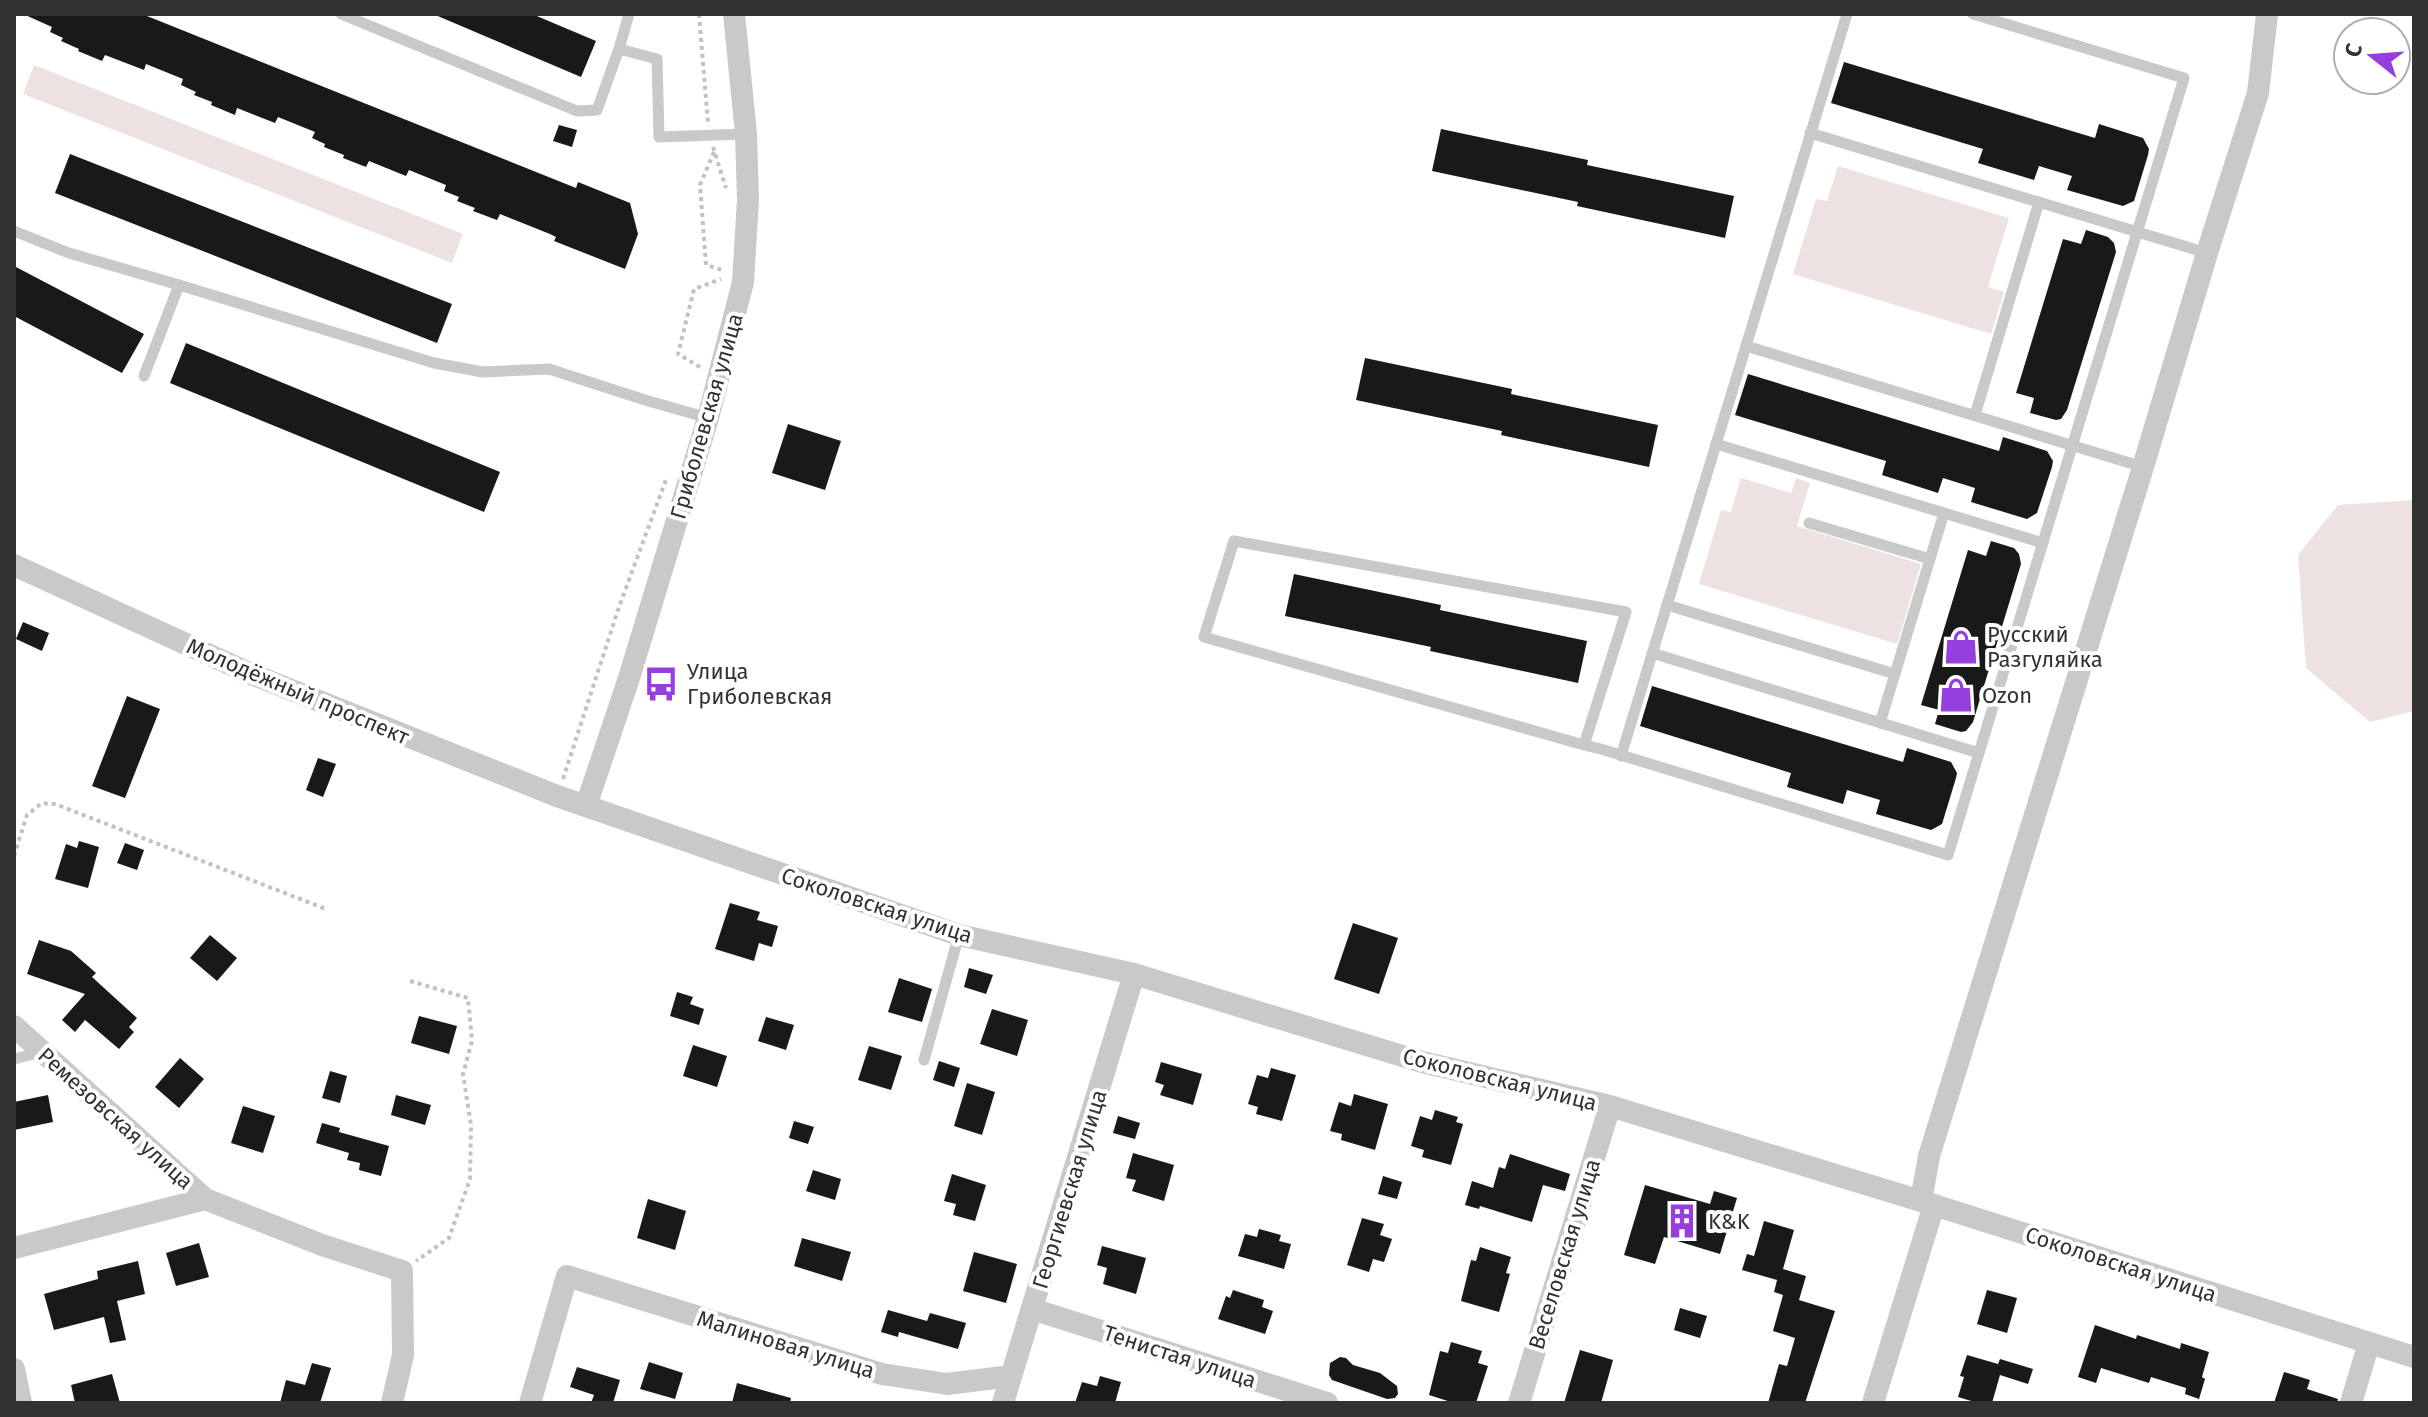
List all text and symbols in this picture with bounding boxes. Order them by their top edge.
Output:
north arrow [2332,16,2412,96]
text: С [2339,40,2368,60]
street label: Гриболевская улица [664,310,749,522]
place label: Русский Разгуляйка [1987,621,2103,673]
shop icon: Русский Разгуляйка [1942,628,1980,666]
street label: Молодёжный проспект [183,632,413,751]
place label: Улица Гриболевская [687,658,833,710]
bus stop icon: Улица Гриболевская [642,665,680,703]
shop icon: Ozon [1937,676,1975,714]
place label: Ozon [1982,682,2032,709]
street label: Соколовская улица [778,862,976,949]
street label: Ремезовская улица [33,1042,199,1195]
street label: Соколовская улица [1400,1042,1600,1117]
street label: Георгиевская улица [1026,1086,1113,1292]
street label: Веселовская улица [1523,1156,1606,1353]
building icon: K&K [1663,1202,1701,1240]
place label: K&K [1708,1208,1750,1235]
street label: Соколовская улица [2022,1221,2220,1308]
street label: Малиновая улица [694,1305,878,1384]
street label: Тенистая улица [1100,1319,1260,1394]

